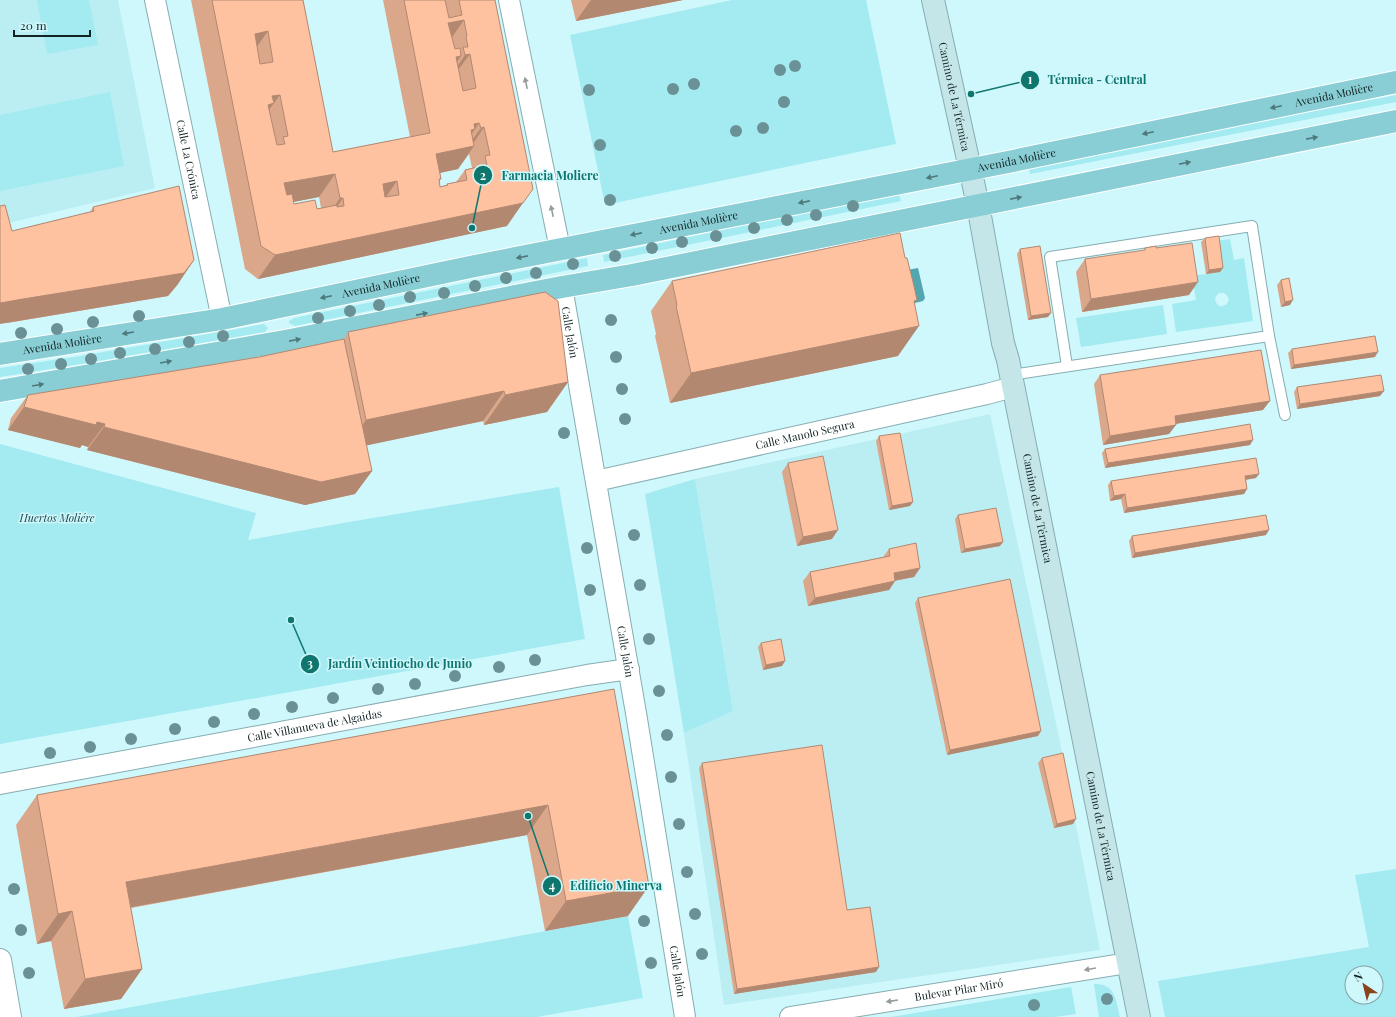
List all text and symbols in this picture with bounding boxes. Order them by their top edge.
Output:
scale bar [14,12,90,38]
text: 20 m [20,17,47,33]
street label: Camino de La Térmica [935,41,974,153]
callout: Térmica - Central [1020,68,1155,92]
text: 1 [1028,71,1033,87]
text: Térmica - Central [1048,71,1147,87]
one-way arrow [522,77,528,90]
street label: Avenida Molière [1292,79,1375,110]
one-way arrow [1269,104,1282,110]
street label: Calle La Crónica [173,118,205,201]
one-way arrow [1142,130,1154,136]
one-way arrow [1306,134,1318,140]
street label: Avenida Molière [975,144,1057,175]
one-way arrow [1179,160,1191,166]
callout: Farmacia Moliere [473,163,606,187]
text: 2 [480,167,486,183]
text: Farmacia Moliere [501,167,599,183]
one-way arrow [926,174,938,180]
one-way arrow [1010,194,1022,200]
one-way arrow [798,199,811,205]
one-way arrow [549,205,555,217]
street label: Avenida Molière [657,207,739,237]
one-way arrow [629,231,642,237]
one-way arrow [515,254,528,260]
street label: Avenida Molière [339,270,422,301]
one-way arrow [319,294,332,300]
street label: Calle Jalón [559,305,582,360]
one-way arrow [416,311,428,317]
street label: Avenida Molière [21,330,103,357]
one-way arrow [122,331,134,337]
one-way arrow [288,336,301,342]
one-way arrow [160,359,173,365]
one-way arrow [32,381,45,387]
street label: Calle Manolo Segura [754,416,856,452]
street label: Camino de La Térmica [1020,452,1056,565]
park label: Huertos Moliére [19,510,95,525]
street label: Calle Jalón [614,625,638,679]
callout: Jardín Veintiocho de Junio [300,652,480,676]
text: 3 [307,655,313,671]
text: Jardín Veintiocho de Junio [327,655,472,671]
street label: Calle Villanueva de Algaidas [246,705,383,745]
street label: Camino de La Térmica [1083,770,1120,882]
callout: Edificio Minerva [542,874,670,898]
text: 4 [549,877,555,893]
text: Edificio Minerva [570,877,663,893]
street label: Calle Jalón [667,944,690,999]
north arrow [1344,965,1384,1005]
one-way arrow [1084,967,1096,973]
text: N [1350,968,1366,985]
street label: Bulevar Pilar Miró [913,975,1004,1004]
one-way arrow [886,998,898,1004]

